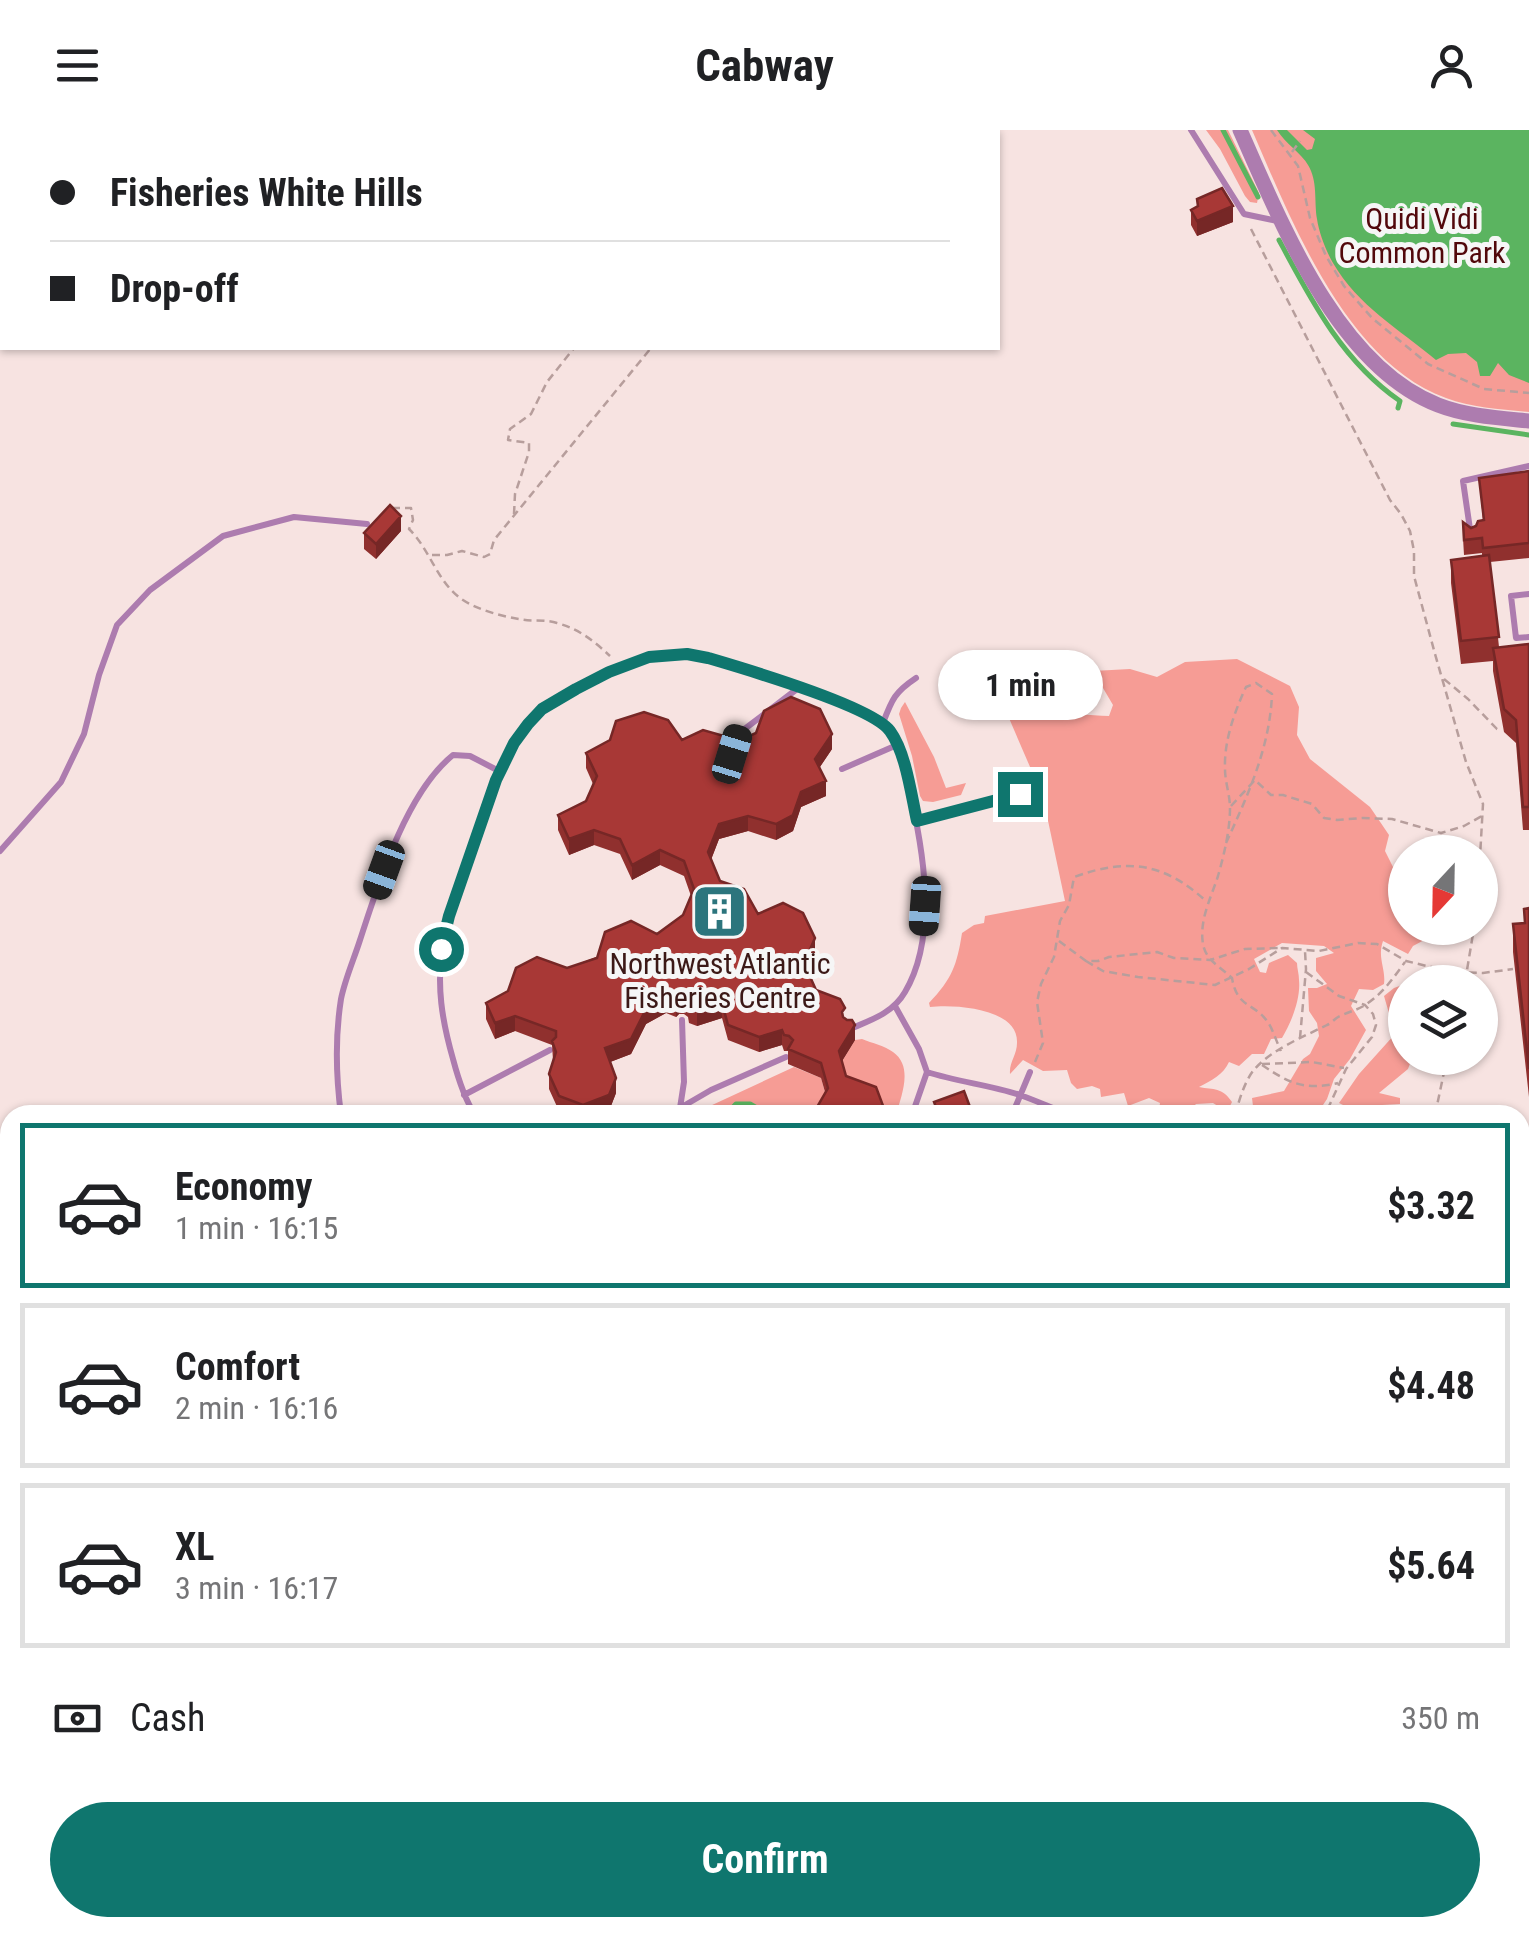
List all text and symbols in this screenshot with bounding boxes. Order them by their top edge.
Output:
icon: menu [50,38,105,93]
icon: person [1424,38,1479,93]
text: Cabway [695,39,834,92]
text: Fisheries White Hills [110,171,423,215]
park label: Quidi Vidi Common Park [1338,201,1506,270]
text: Drop-off [110,267,239,311]
callout: 1 min [938,649,1102,719]
text: 1 min [985,666,1056,704]
car [709,721,755,787]
route end [998,772,1043,817]
north arrow [1388,835,1498,945]
map controls [1388,835,1498,1075]
car [360,837,408,903]
car [908,875,942,937]
building icon: Northwest Atlantic Fisheries Centre [690,881,750,941]
route start [419,927,464,972]
place label: Northwest Atlantic Fisheries Centre [609,946,831,1015]
button: layers [1388,965,1498,1075]
icon: car [55,1161,145,1251]
text: Economy [175,1165,312,1209]
text: $3.32 [1387,1184,1475,1228]
text: 1 min · 16:15 [175,1209,338,1247]
icon: car [55,1341,145,1431]
text: Comfort [175,1345,300,1389]
text: $4.48 [1387,1364,1475,1408]
text: 2 min · 16:16 [175,1389,338,1427]
icon: car [55,1521,145,1611]
text: XL [175,1525,214,1569]
text: $5.64 [1387,1544,1475,1588]
text: 3 min · 16:17 [175,1569,338,1607]
icon: cash [50,1691,105,1746]
text: Cash [130,1696,205,1740]
text: 350 m [1401,1699,1480,1737]
button: Confirm [50,1802,1480,1917]

